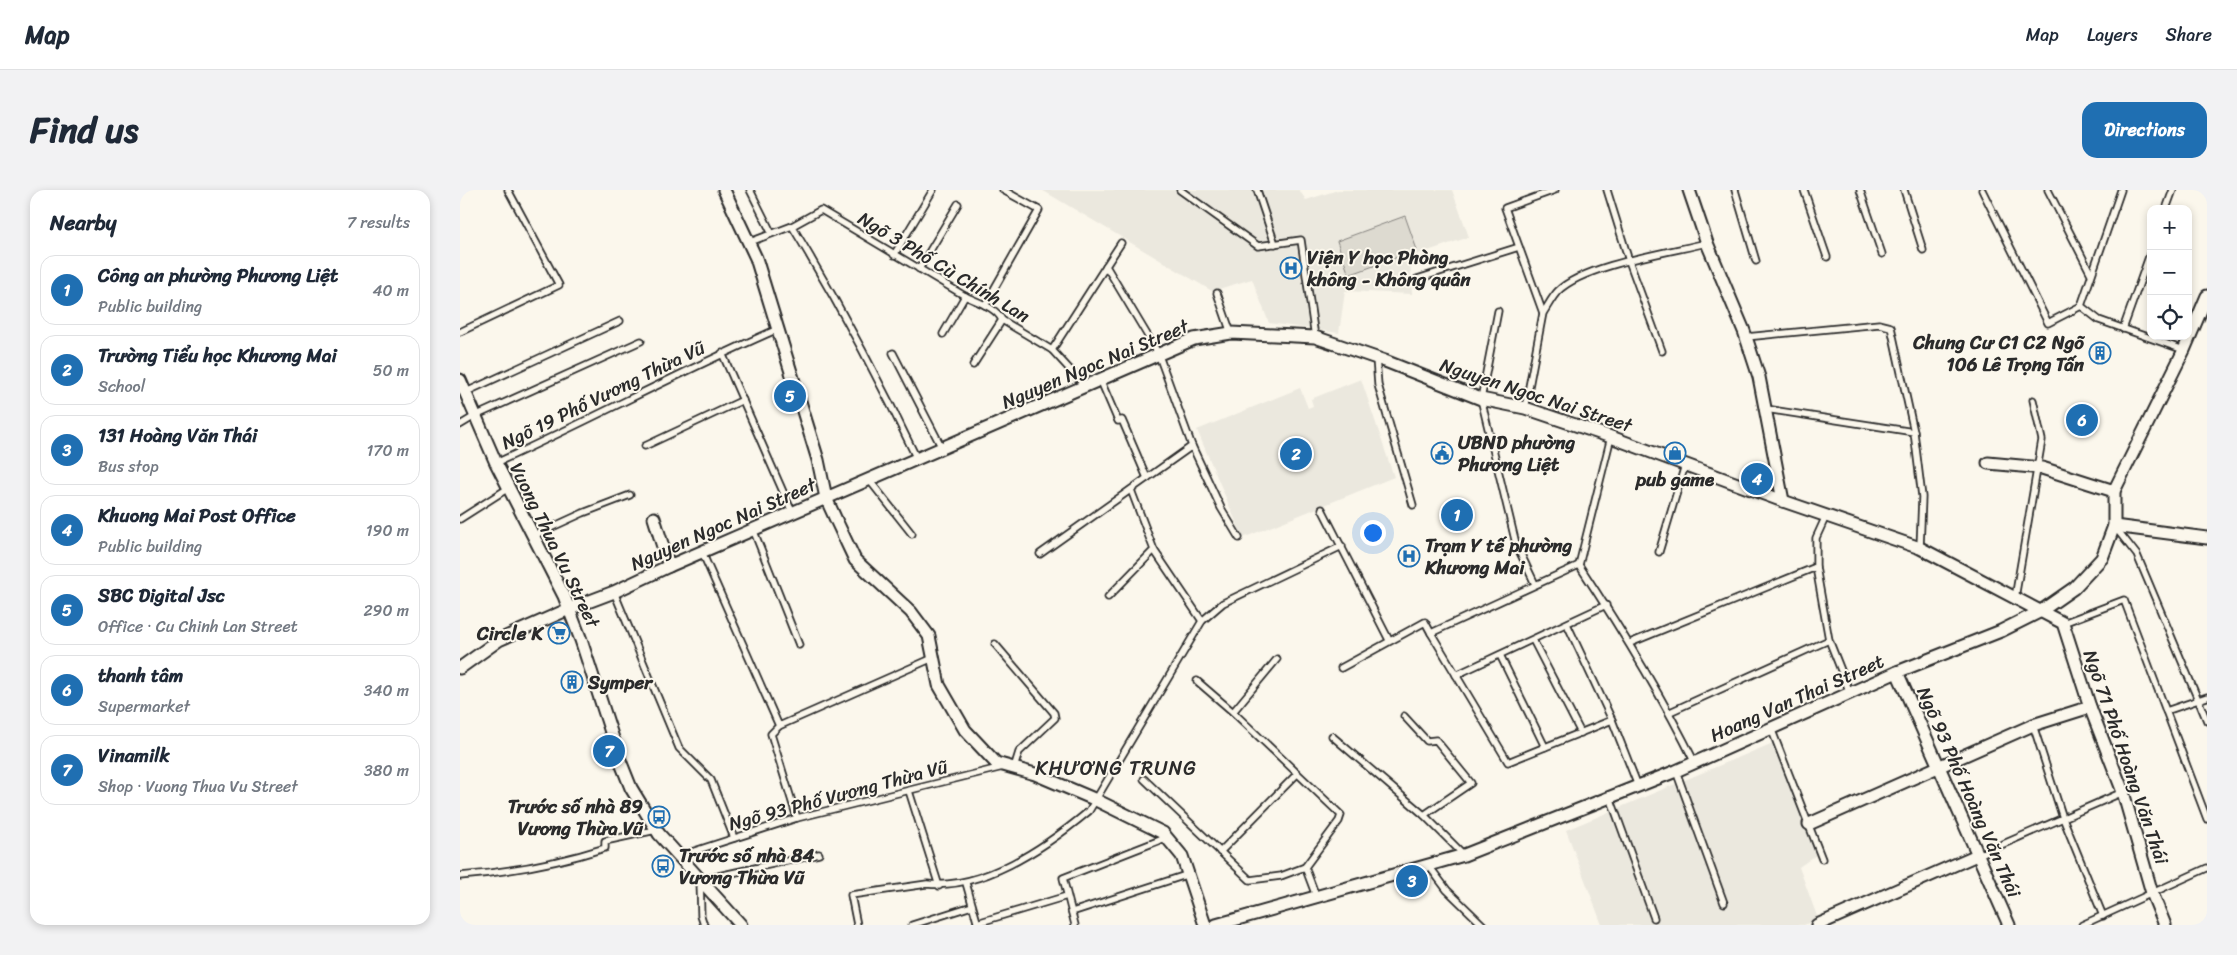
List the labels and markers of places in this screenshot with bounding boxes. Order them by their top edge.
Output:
place label: Viện Y học Phòng không - Không quân [1306,241,1471,296]
hospital icon: Viện Y học Phòng không - Không quân [1279,256,1303,280]
place label: Chung Cư C1 C2 Ngõ 106 Lê Trọng Tấn [1912,326,2085,381]
building icon: Chung Cư C1 C2 Ngõ 106 Lê Trọng Tấn [2088,341,2112,365]
pin: 5 [774,377,806,415]
pin: 6 [2066,401,2098,439]
place label: UBND phường Phương Liệt [1458,426,1575,481]
pin: 2 [1280,435,1312,473]
public building icon: UBND phường Phương Liệt [1430,441,1454,465]
shop icon: pub game [1663,441,1687,465]
pin: 4 [1741,460,1773,498]
place label: pub game [1634,463,1715,496]
pin: 1 [1441,496,1473,534]
place label: Trạm Y tế phường Khương Mai [1424,529,1572,584]
hospital icon: Trạm Y tế phường Khương Mai [1397,544,1421,568]
place label: Circle K [476,617,544,650]
supermarket icon: Circle K [547,621,571,645]
place label: Symper [587,666,654,699]
building icon: Symper [560,670,584,694]
pin: 7 [593,732,625,770]
place label: Trước số nhà 89 Vương Thừa Vũ [508,790,644,845]
bus stop icon: Trước số nhà 89 Vương Thừa Vũ [647,805,671,829]
place label: Trước số nhà 84 Vương Thừa Vũ [679,839,815,894]
bus stop icon: Trước số nhà 84 Vương Thừa Vũ [651,854,675,878]
pin: 3 [1396,862,1428,900]

